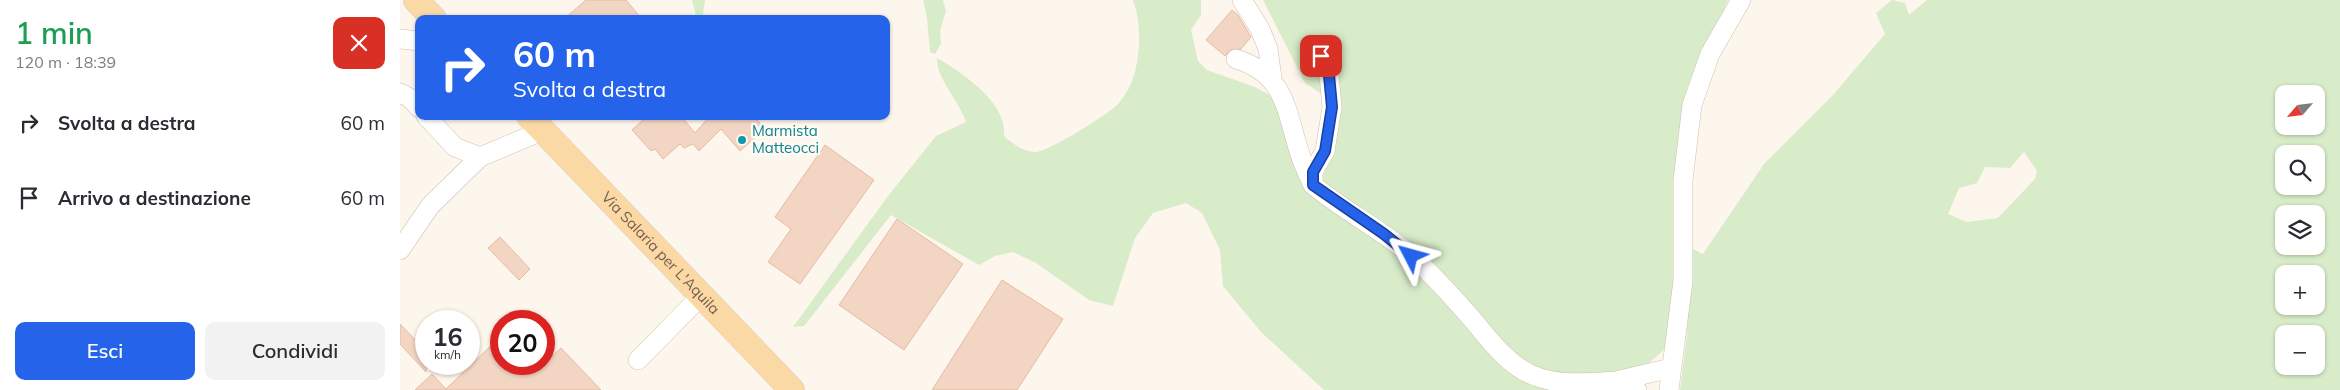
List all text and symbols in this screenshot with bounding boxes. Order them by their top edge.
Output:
text: 1 min [15,14,93,52]
button: close [333,17,385,69]
text: 60 m [513,32,596,76]
icon: right [430,35,495,100]
pin [1300,35,1342,77]
icon: arrive [1307,42,1335,70]
text: 120 m · 18:39 [15,52,116,72]
text: Svolta a destra [513,75,666,103]
north arrow [2275,85,2325,135]
map controls [2275,85,2325,375]
icon: right [15,109,43,137]
text: Svolta a destra [58,111,196,135]
text: 60 m [341,111,385,135]
place label: Marmista Matteocci [752,121,819,157]
marker: Marmista Matteocci [736,134,748,146]
button: search [2275,145,2325,195]
icon: arrive [15,184,43,212]
text: Arrivo a destinazione [58,186,251,210]
text: 60 m [341,186,385,210]
street label: Via Salaria per L'Aquila [598,187,724,318]
button: layers [2275,205,2325,255]
position arrow [1384,229,1436,281]
button: + [2275,265,2325,315]
speed limit sign: 20 [490,310,555,375]
text: 16 [432,321,463,352]
button: Esci [15,322,195,380]
button: Condividi [205,322,385,380]
button: − [2275,325,2325,375]
text: km/h [434,347,461,362]

